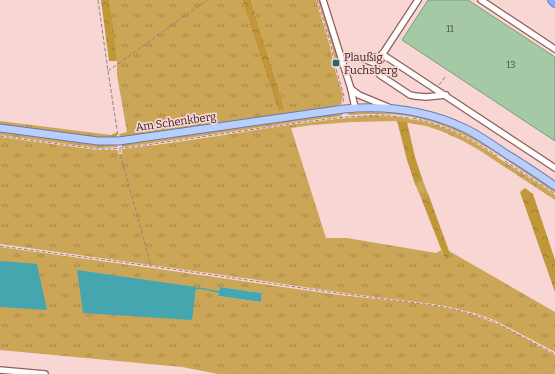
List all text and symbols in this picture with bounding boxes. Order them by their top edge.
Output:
house number: 11 [446,24,454,34]
place label: Plaußig, Fuchsberg [344,51,398,77]
marker: Plaußig, Fuchsberg [331,58,341,68]
house number: 13 [507,60,515,70]
street label: Am Schenkberg [135,110,217,134]

